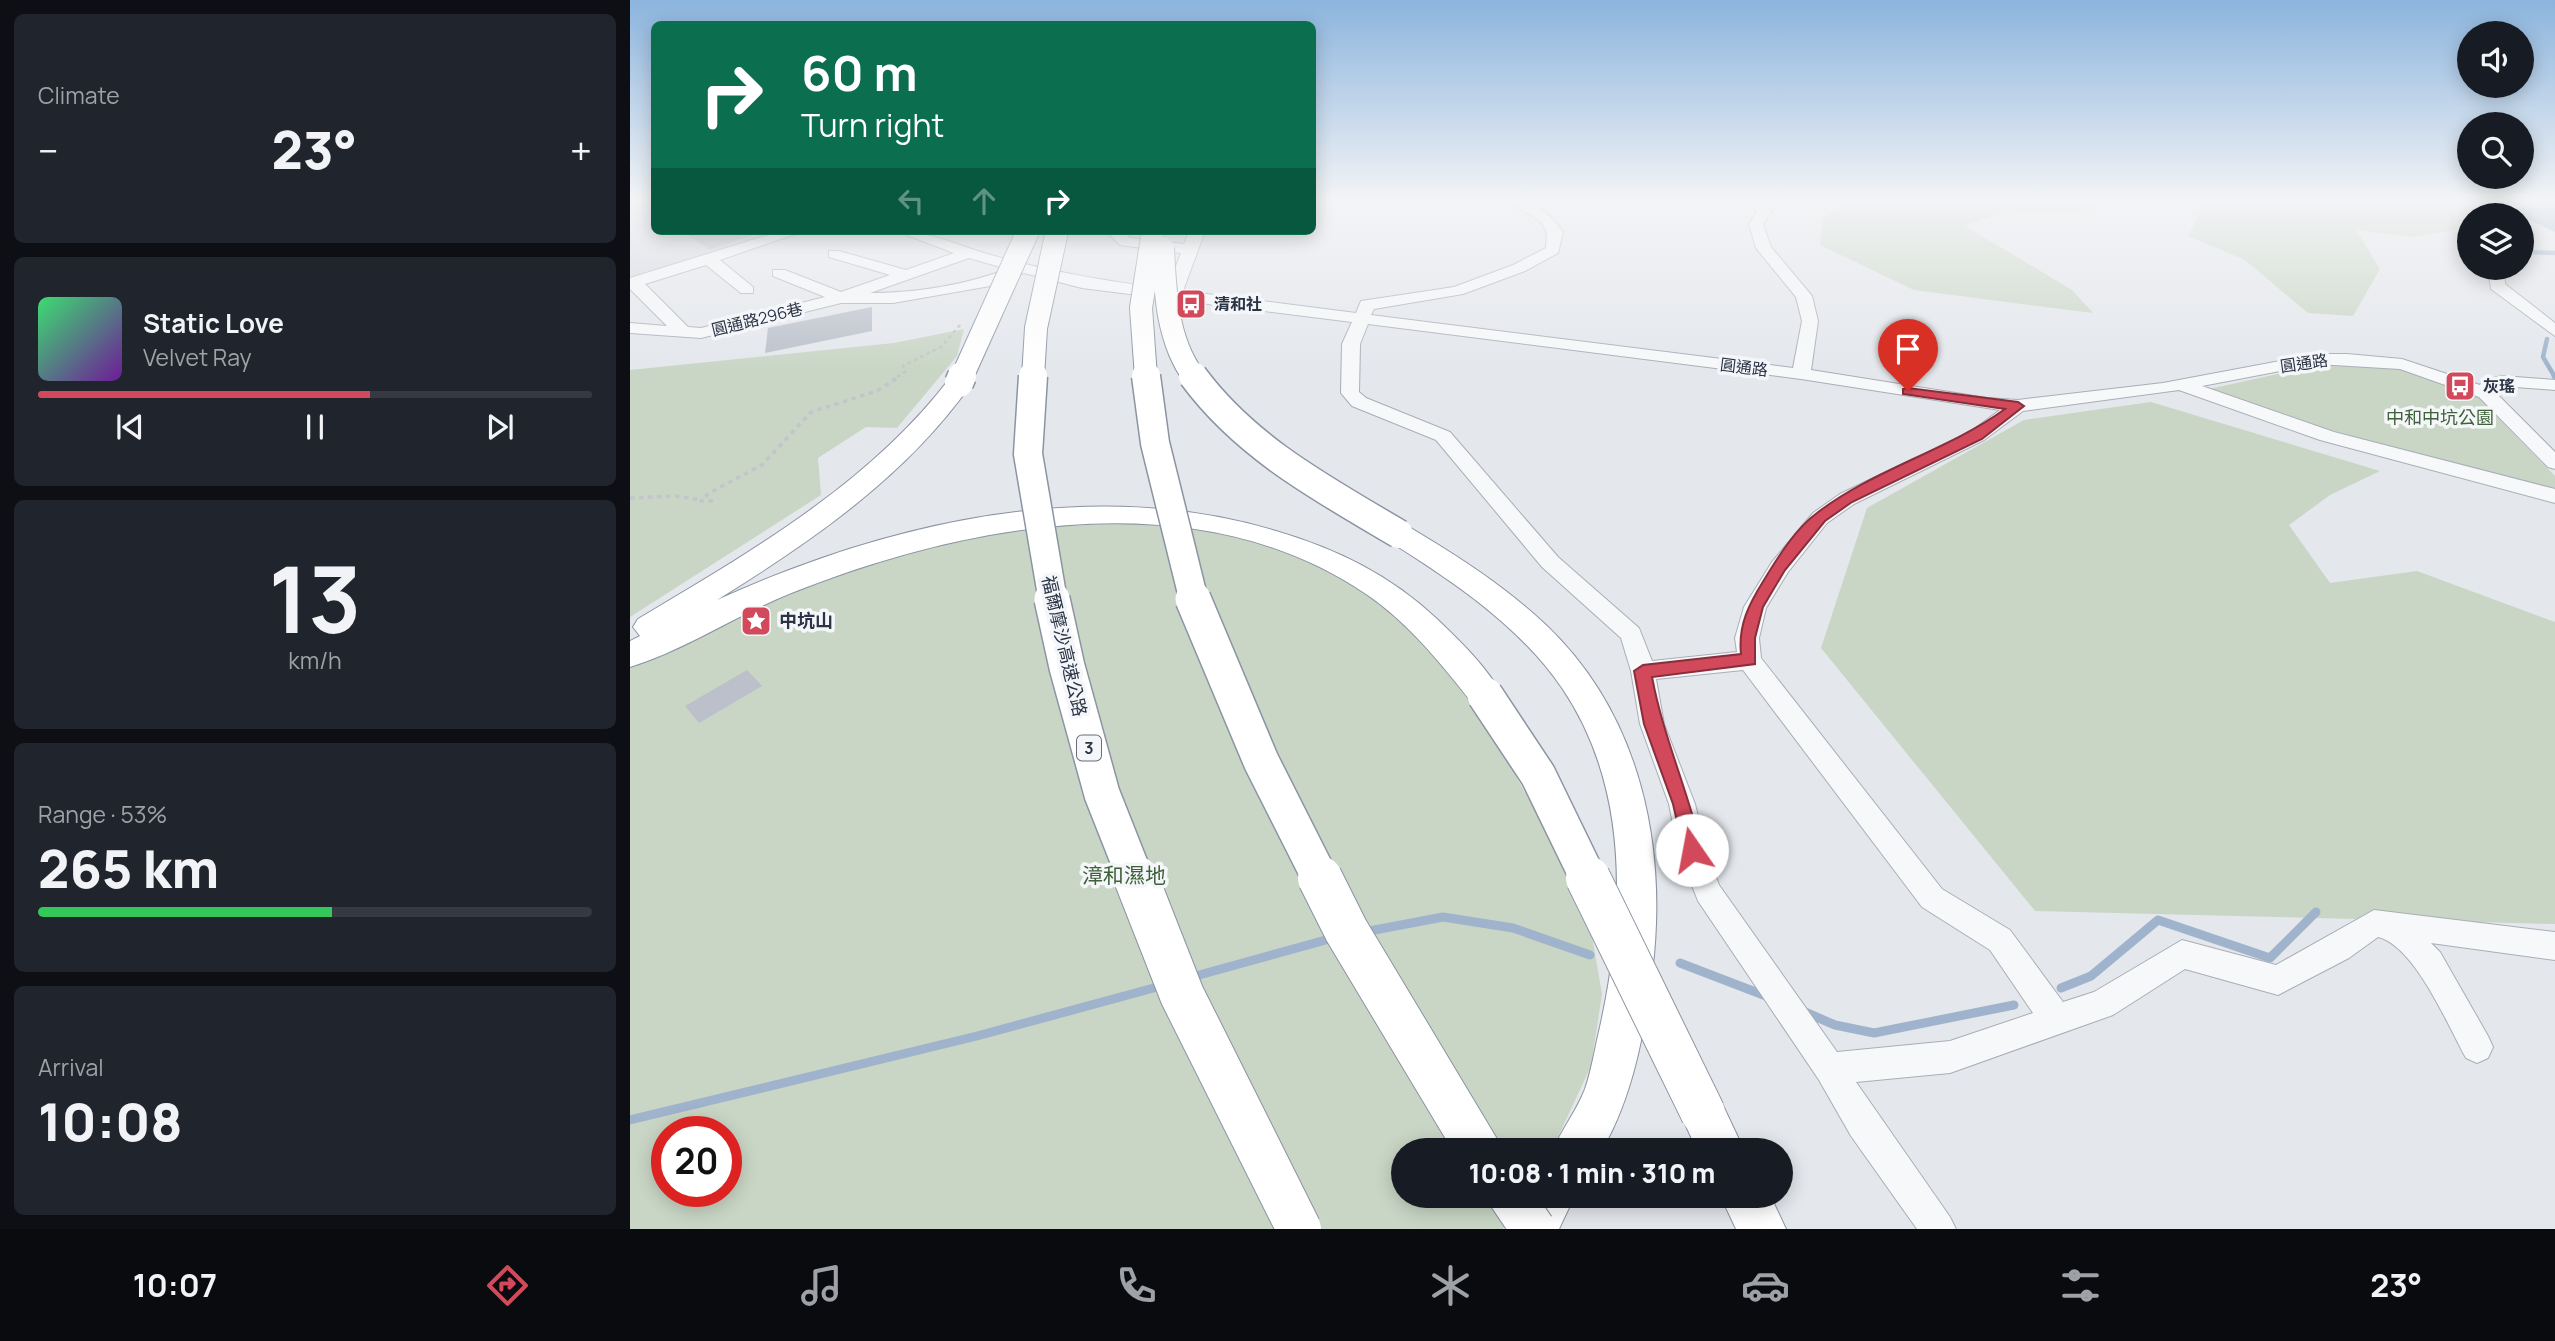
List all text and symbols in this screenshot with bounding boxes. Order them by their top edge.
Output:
map controls [2457,21,2534,280]
button: sound [2457,21,2534,98]
text: 60 m [801,39,918,106]
icon: right [686,49,777,140]
text: Climate [38,79,120,111]
text: Turn right [801,103,944,147]
button: search [2457,112,2534,189]
text: 23° [272,114,357,185]
text: − [38,124,59,176]
text: + [570,124,592,176]
icon: left [892,182,930,220]
icon: ahead [965,182,1003,220]
icon: right [1038,182,1076,220]
button: layers [2457,203,2534,280]
bus stop icon: 清和社 [1174,287,1208,321]
place label: 清和社 [1214,293,1262,315]
street label: 圓通路296巷 [709,297,805,341]
text: Static Love [143,305,284,341]
pin [1878,319,1938,391]
icon: arrive [1889,330,1927,368]
text: Velvet Ray [143,341,252,373]
street label: 圓通路 [2279,349,2329,377]
street label: 圓通路 [1719,353,1769,381]
bus stop icon: 灰瑤 [2443,369,2477,403]
place label: 灰瑤 [2483,375,2515,397]
park label: 中和中坑公園 [2386,405,2494,429]
icon: previous [111,408,149,446]
icon: pause [296,408,334,446]
icon: next [481,408,519,446]
text: 13 [269,536,361,660]
street label: 福爾摩沙高速公路 [1037,573,1093,719]
place icon: 中坑山 [739,604,773,638]
place label: 中坑山 [779,608,833,632]
text: km/h [288,644,342,676]
road number: 3 [1077,736,1101,761]
text: Range · 53% [38,798,167,830]
position arrow [1655,813,1729,887]
text: 265 km [38,833,219,904]
park label: 漳和濕地 [1082,861,1166,889]
text: Arrival [38,1051,104,1083]
text: 10:08 [38,1086,183,1157]
speed limit sign: 20 [651,1116,742,1207]
text: 10:08 · 1 min · 310 m [1469,1155,1715,1191]
icon: directions [483,1261,532,1310]
icon: music [797,1261,846,1310]
icon: phone [1112,1261,1161,1310]
icon: climate [1426,1261,1475,1310]
icon: car [1741,1261,1790,1310]
icon: filters [2056,1261,2105,1310]
text: 10:07 [133,1263,217,1307]
text: 23° [2370,1263,2422,1307]

